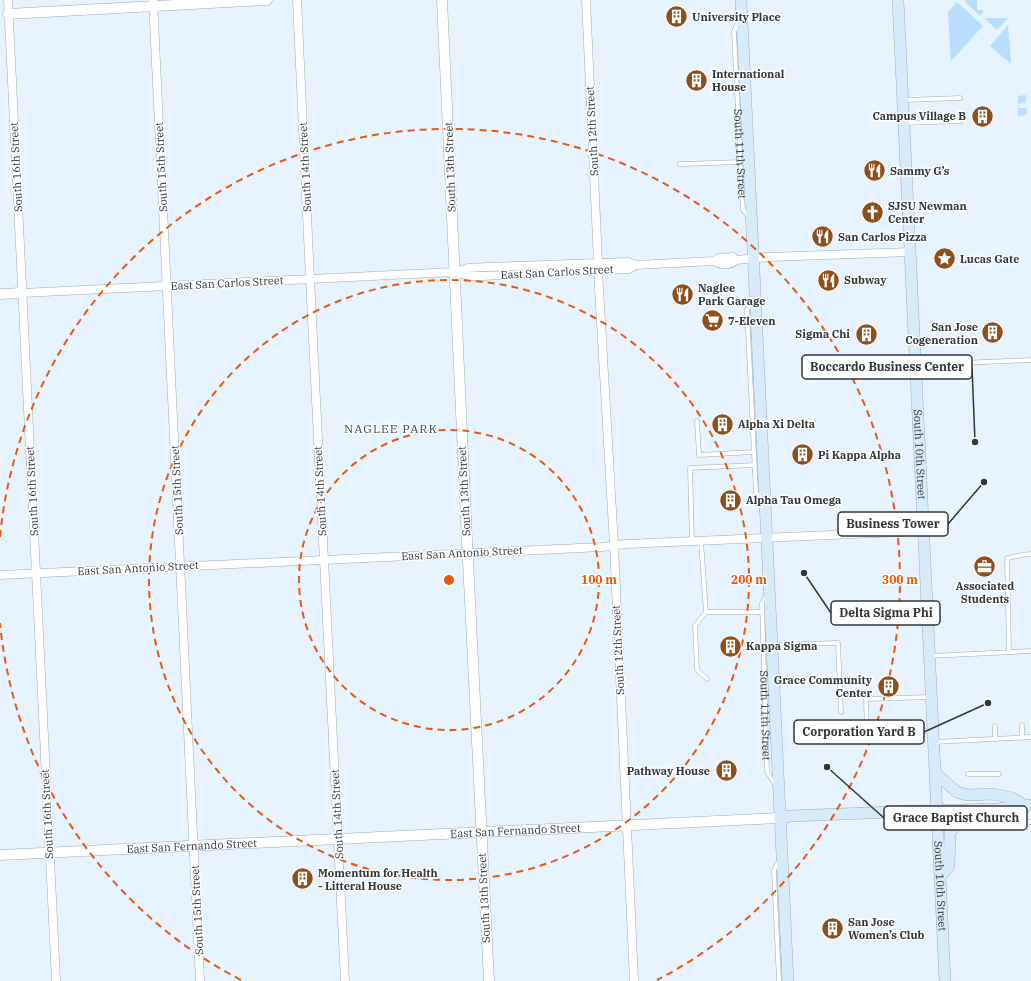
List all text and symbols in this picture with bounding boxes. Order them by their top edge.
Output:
building icon: University Place [664,4,690,30]
place label: University Place [692,10,781,24]
building icon: International House [683,67,709,93]
place label: International House [712,67,785,94]
street label: South 12th Street [583,85,601,176]
building icon: Campus Village B [969,103,995,129]
street label: South 11th Street [731,108,749,199]
place label: Campus Village B [872,109,966,123]
street label: South 16th Street [7,121,25,212]
street label: South 15th Street [152,121,170,212]
street label: South 14th Street [296,121,314,212]
street label: South 13th Street [441,122,459,212]
restaurant icon: Sammy G’s [862,158,888,184]
place label: Sammy G’s [890,164,950,178]
church icon: SJSU Newman Center [859,199,885,225]
place label: SJSU Newman Center [888,199,967,226]
restaurant icon: San Carlos Pizza [809,224,835,250]
place label: San Carlos Pizza [838,230,927,244]
place icon: Lucas Gate [931,246,957,272]
place label: Lucas Gate [960,252,1019,266]
street label: East San Carlos Street [500,262,614,282]
restaurant icon: Subway [815,267,841,293]
street label: East San Carlos Street [170,273,284,293]
place label: Subway [844,273,887,287]
restaurant icon: Naglee Park Garage [670,281,696,307]
place label: Naglee Park Garage [698,281,765,308]
supermarket icon: 7-Eleven [700,308,726,334]
place label: 7-Eleven [728,314,775,328]
place label: San Jose Cogeneration [905,320,978,347]
building icon: San Jose Cogeneration [980,320,1006,346]
building icon: Sigma Chi [853,321,879,347]
place label: Sigma Chi [795,327,850,341]
callout: Boccardo Business Center [802,355,972,379]
text: Boccardo Business Center [810,359,964,374]
street label: South 10th Street [911,409,929,500]
building icon: Alpha Xi Delta [710,411,736,437]
place label: Alpha Xi Delta [738,417,815,431]
district label: NAGLEE PARK [344,421,438,436]
building icon: Pi Kappa Alpha [789,442,815,468]
street label: South 15th Street [168,444,186,535]
street label: South 16th Street [23,445,41,536]
street label: South 14th Street [311,445,329,536]
street label: South 13th Street [455,445,473,536]
place label: Pi Kappa Alpha [818,448,901,462]
building icon: Alpha Tau Omega [717,487,743,513]
place label: Alpha Tau Omega [746,493,841,507]
callout: Business Tower [838,512,948,536]
text: Business Tower [846,516,940,531]
street label: East San Antonio Street [401,543,523,563]
office icon: Associated Students [972,553,998,579]
street label: East San Antonio Street [77,558,199,578]
text: 100 m [581,572,617,587]
text: 200 m [731,572,767,587]
text: 300 m [882,572,918,587]
centre of rings [442,573,456,587]
place label: Associated Students [956,579,1014,606]
callout: Delta Sigma Phi [831,601,940,625]
street label: South 12th Street [609,604,627,695]
text: Delta Sigma Phi [839,605,933,620]
building icon: Kappa Sigma [717,633,743,659]
place label: Kappa Sigma [746,639,817,653]
street label: South 11th Street [757,670,774,761]
place label: Grace Community Center [774,673,873,700]
building icon: Grace Community Center [875,673,901,699]
callout: Corporation Yard B [794,720,924,744]
text: Corporation Yard B [802,724,916,739]
building icon: Pathway House [713,758,739,784]
place label: Pathway House [627,764,710,778]
street label: South 16th Street [38,768,56,859]
street label: South 14th Street [328,768,346,859]
callout: Grace Baptist Church [884,806,1027,830]
text: Grace Baptist Church [893,810,1019,825]
street label: East San Fernando Street [450,820,581,841]
street label: East San Fernando Street [126,836,257,856]
street label: South 10th Street [931,841,950,932]
street label: South 13th Street [475,852,493,943]
street label: South 15th Street [188,864,206,955]
building icon: Momentum for Health - Litteral House [290,866,316,892]
place label: Momentum for Health - Litteral House [318,866,438,893]
building icon: San Jose Women’s Club [820,915,846,941]
place label: San Jose Women’s Club [848,915,925,942]

